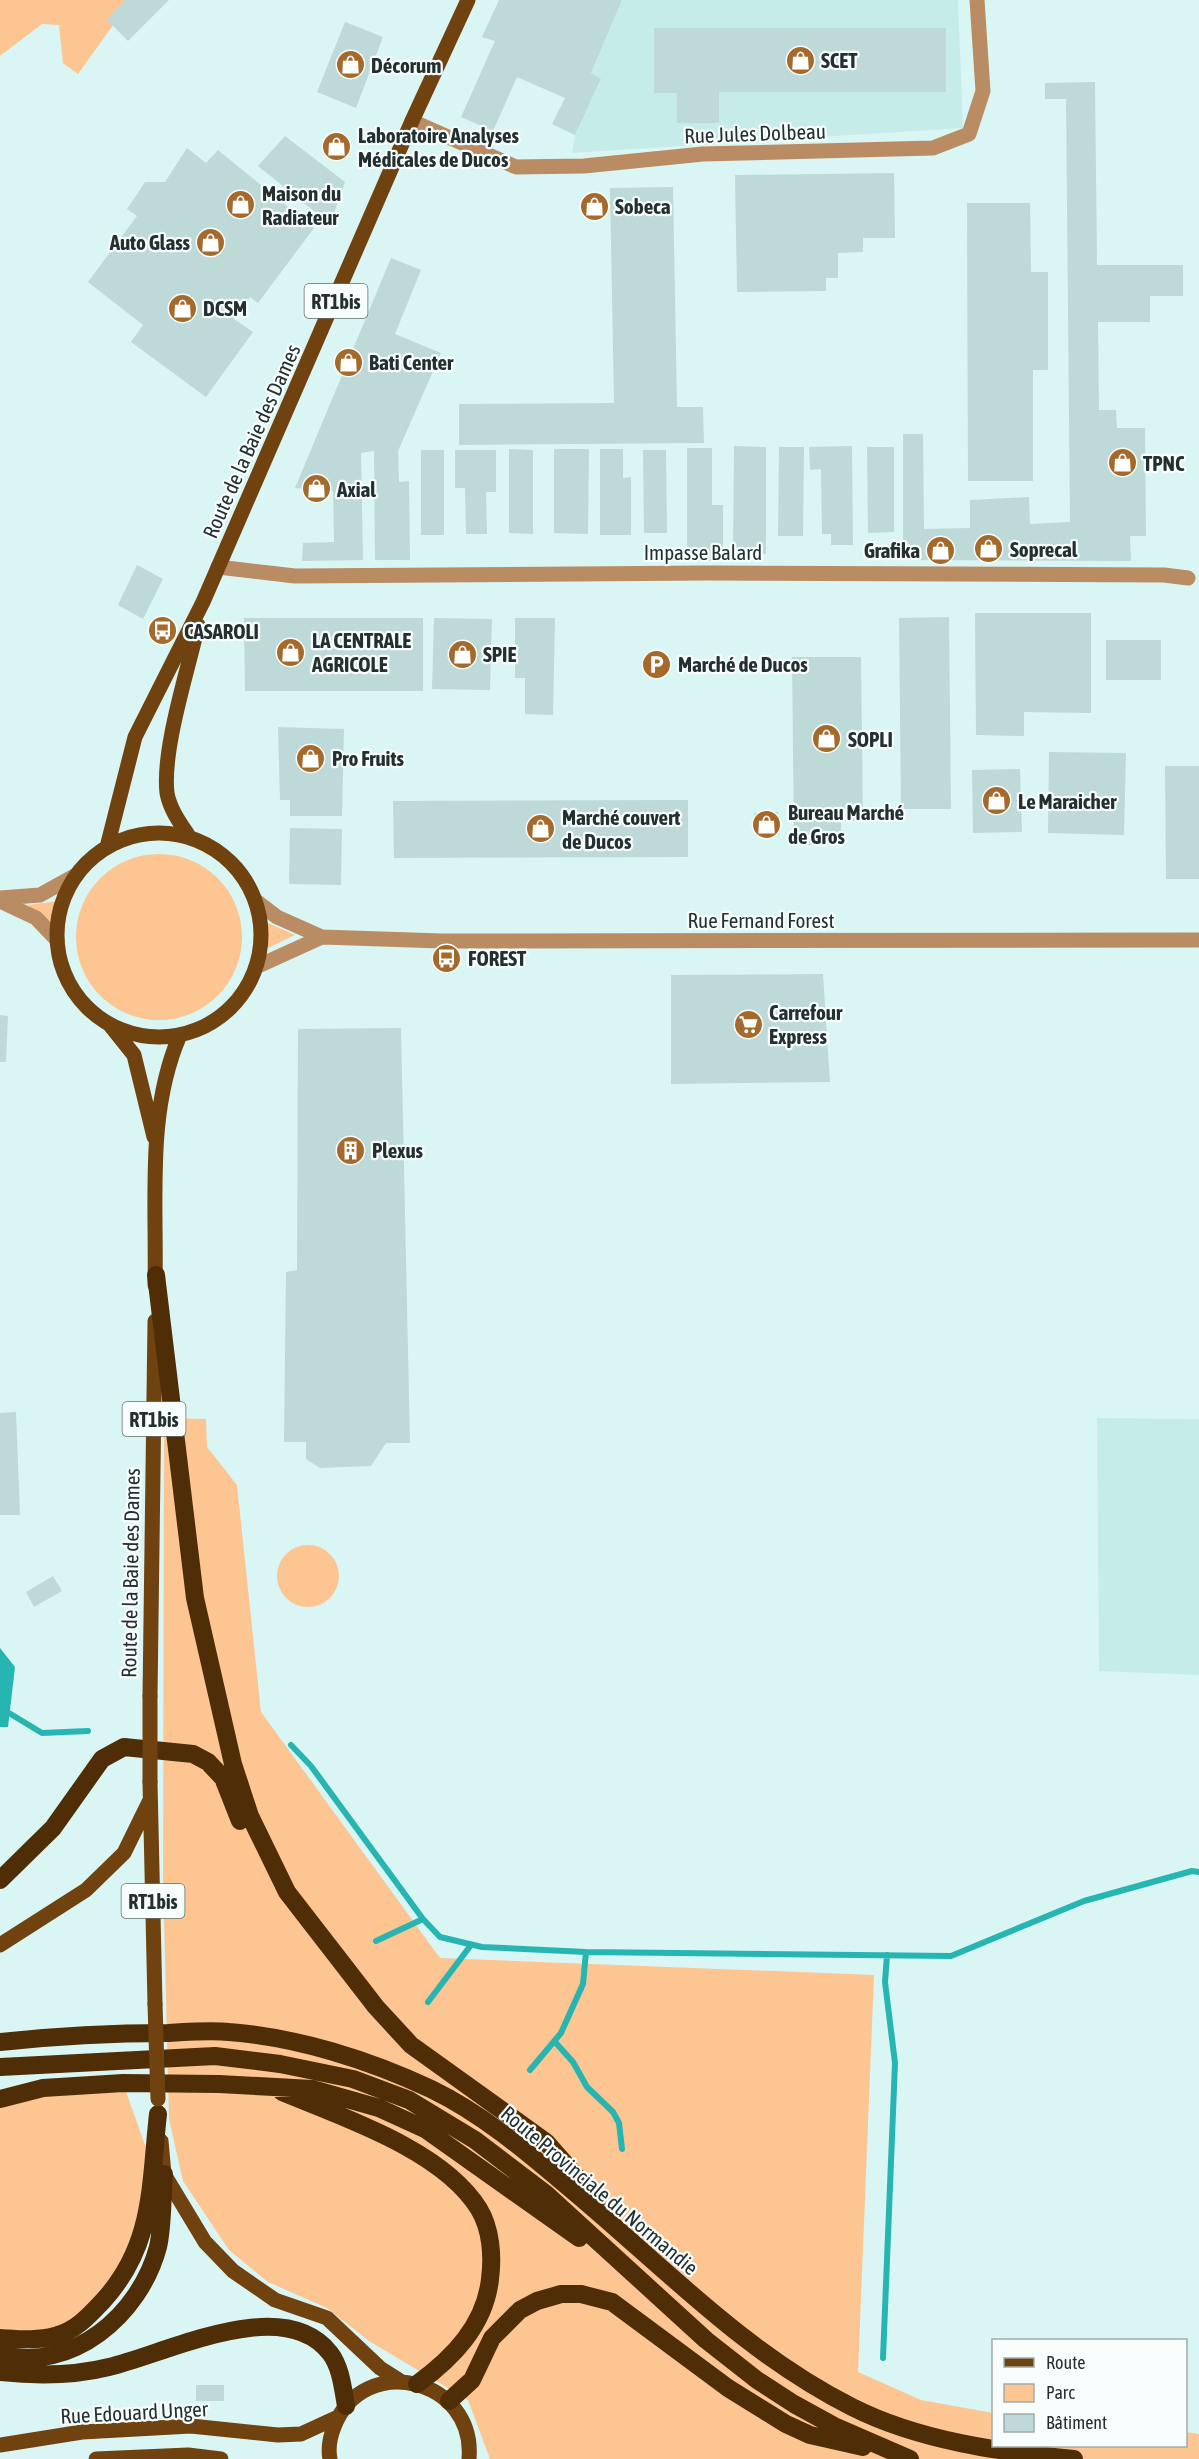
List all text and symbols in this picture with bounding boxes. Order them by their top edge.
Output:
shop icon: SCET [784,44,816,76]
place label: SCET [821,48,858,72]
shop icon: Décorum [334,49,366,81]
place label: Décorum [371,53,441,77]
street label: Rue Jules Dolbeau [684,119,826,147]
place label: Laboratoire Analyses Médicales de Ducos [358,123,520,171]
shop icon: Laboratoire Analyses Médicales de Ducos [321,131,353,163]
place label: Maison du Radiateur [262,181,341,229]
shop icon: Maison du Radiateur [225,189,257,221]
shop icon: Sobeca [578,190,610,222]
place label: Sobeca [615,194,671,218]
shop icon: Auto Glass [195,226,227,258]
place label: Auto Glass [109,230,191,254]
road number: RT1bis [304,284,368,318]
shop icon: DCSM [166,292,198,324]
place label: DCSM [203,296,247,320]
street label: Route de la Baie des Dames [197,340,305,542]
shop icon: Bati Center [332,346,364,378]
place label: Bati Center [369,350,454,374]
shop icon: TPNC [1106,447,1138,479]
place label: TPNC [1143,451,1185,475]
shop icon: Axial [300,473,332,505]
place label: Axial [336,477,376,501]
shop icon: Soprecal [973,533,1005,565]
shop icon: Grafika [925,534,957,566]
place label: Soprecal [1010,537,1078,561]
place label: Grafika [864,538,920,562]
street label: Impasse Balard [644,540,762,564]
bus stop icon: CASAROLI [147,615,179,647]
place label: CASAROLI [184,619,259,643]
place label: LA CENTRALE AGRICOLE [311,628,411,676]
shop icon: LA CENTRALE AGRICOLE [275,636,307,668]
shop icon: SPIE [446,638,478,670]
place label: SPIE [483,642,516,666]
parking icon: Marché de Ducos [641,648,673,680]
place label: Marché de Ducos [678,652,808,676]
shop icon: SOPLI [811,723,843,755]
place label: SOPLI [848,727,893,751]
shop icon: Pro Fruits [295,742,327,774]
place label: Pro Fruits [332,746,404,770]
shop icon: Le Maraicher [981,785,1013,817]
place label: Le Maraicher [1018,789,1117,813]
place label: Bureau Marché de Gros [788,800,904,848]
place label: Marché couvert de Ducos [562,805,680,853]
shop icon: Bureau Marché de Gros [751,808,783,840]
shop icon: Marché couvert de Ducos [525,813,557,845]
street label: Rue Fernand Forest [688,908,834,932]
bus stop icon: FOREST [431,942,463,974]
place label: FOREST [468,946,527,970]
place label: Carrefour Express [769,1000,843,1048]
supermarket icon: Carrefour Express [732,1008,764,1040]
building icon: Plexus [335,1134,367,1166]
place label: Plexus [372,1138,424,1162]
road number: RT1bis [122,1402,186,1436]
street label: Route de la Baie des Dames [116,1468,144,1678]
road number: RT1bis [122,1884,184,1918]
street label: Route Provinciale du Normandie [497,2101,703,2279]
legend [992,2339,1187,2447]
text: Route [1046,2352,1085,2373]
text: Parc [1046,2382,1075,2403]
street label: Rue Edouard Unger [60,2396,209,2428]
text: Bâtiment [1046,2412,1107,2433]

